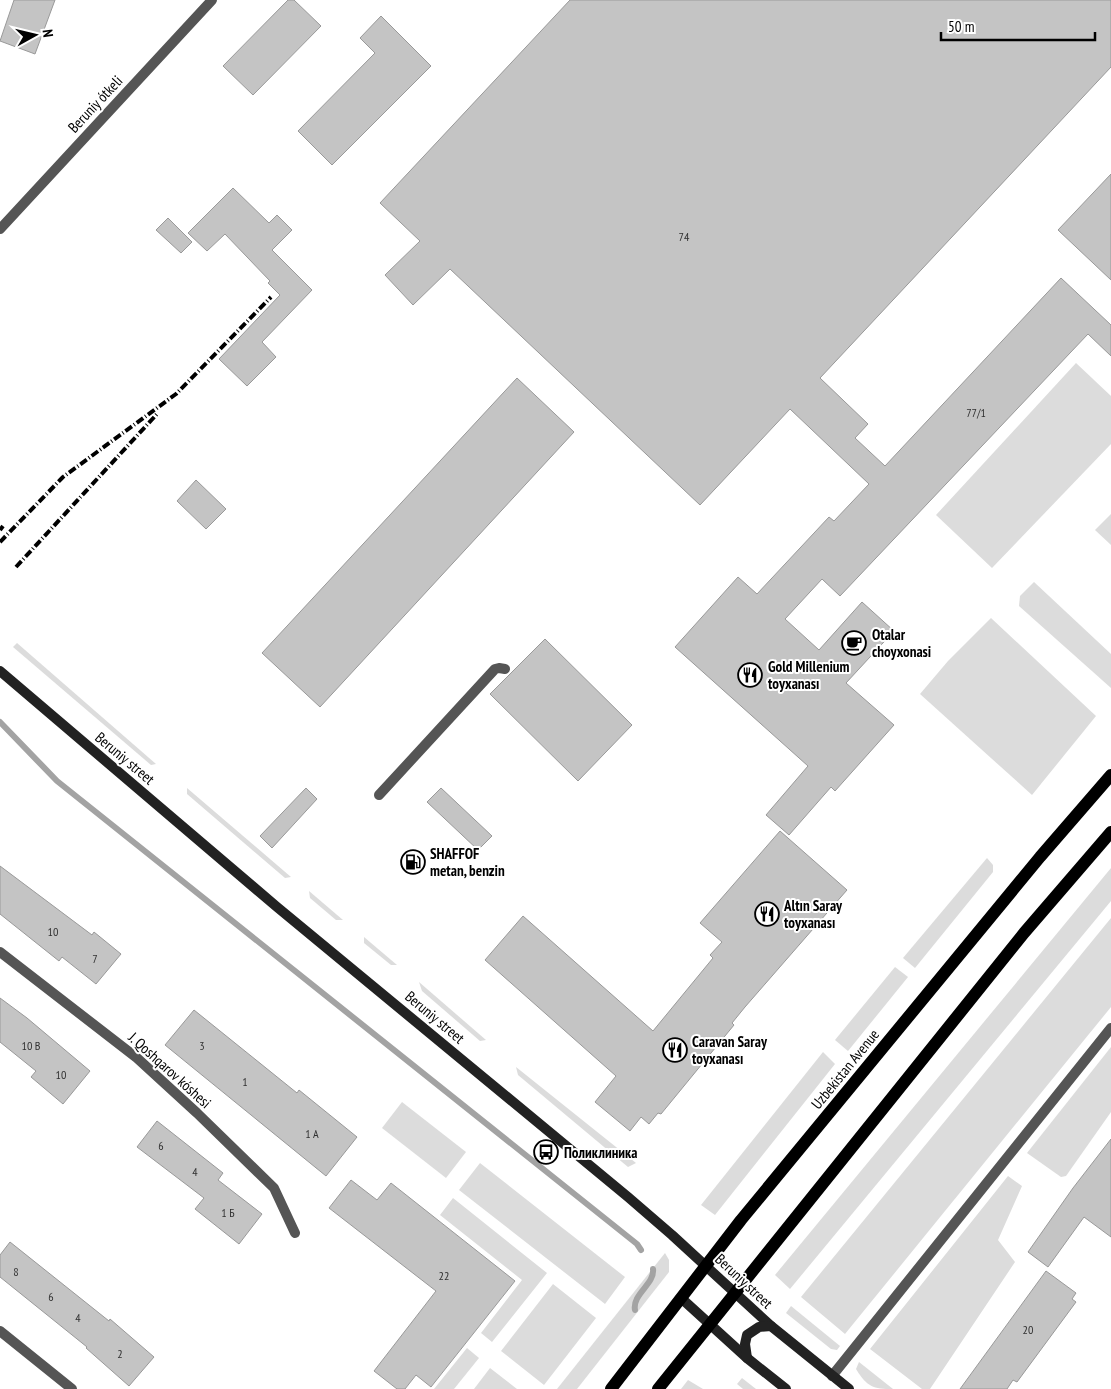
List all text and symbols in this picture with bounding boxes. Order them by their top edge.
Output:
north arrow [10,10,60,60]
scale bar [941,10,1095,42]
text: 50 m [948,17,974,36]
text: N [38,28,57,38]
street label: Beruniy ótkeli [64,71,126,137]
house number: 74 [679,229,690,244]
house number: 77/1 [966,405,986,420]
place label: Otalar choyxonasi [872,625,931,661]
cafe icon: Otalar choyxonasi [841,630,867,656]
place label: Gold Millenium toyxanası [768,657,849,693]
restaurant icon: Gold Millenium toyxanası [737,662,763,688]
street label: Beruniy street [91,728,159,788]
place label: SHAFFOF metan, benzin [430,844,505,880]
fuel station icon: SHAFFOF metan, benzin [400,849,426,875]
place label: Altın Saray toyxanası [783,896,843,932]
restaurant icon: Altın Saray toyxanası [754,901,780,927]
house number: 10 [48,924,58,939]
house number: 7 [92,951,98,966]
street label: Beruniy street [401,987,469,1047]
street label: Uzbekistan Avenue [807,1025,883,1113]
street label: J. Qoshqarov kóshesi [124,1027,215,1112]
place label: Caravan Saray toyxanası [692,1032,768,1068]
restaurant icon: Caravan Saray toyxanası [662,1037,688,1063]
house number: 10 В [22,1038,41,1053]
house number: 3 [199,1038,205,1053]
house number: 10 [56,1067,66,1082]
house number: 1 [242,1074,248,1089]
house number: 1 А [305,1126,319,1141]
house number: 6 [158,1138,164,1153]
bus stop icon: Поликлиника [533,1139,559,1165]
place label: Поликлиника [564,1143,637,1162]
house number: 4 [192,1164,198,1179]
house number: 1 Б [221,1205,235,1220]
street label: Beruniy street [711,1250,777,1312]
house number: 8 [13,1264,19,1279]
house number: 22 [439,1268,449,1283]
house number: 6 [48,1289,54,1304]
house number: 4 [75,1310,81,1325]
house number: 20 [1023,1322,1033,1337]
house number: 2 [117,1346,123,1361]

